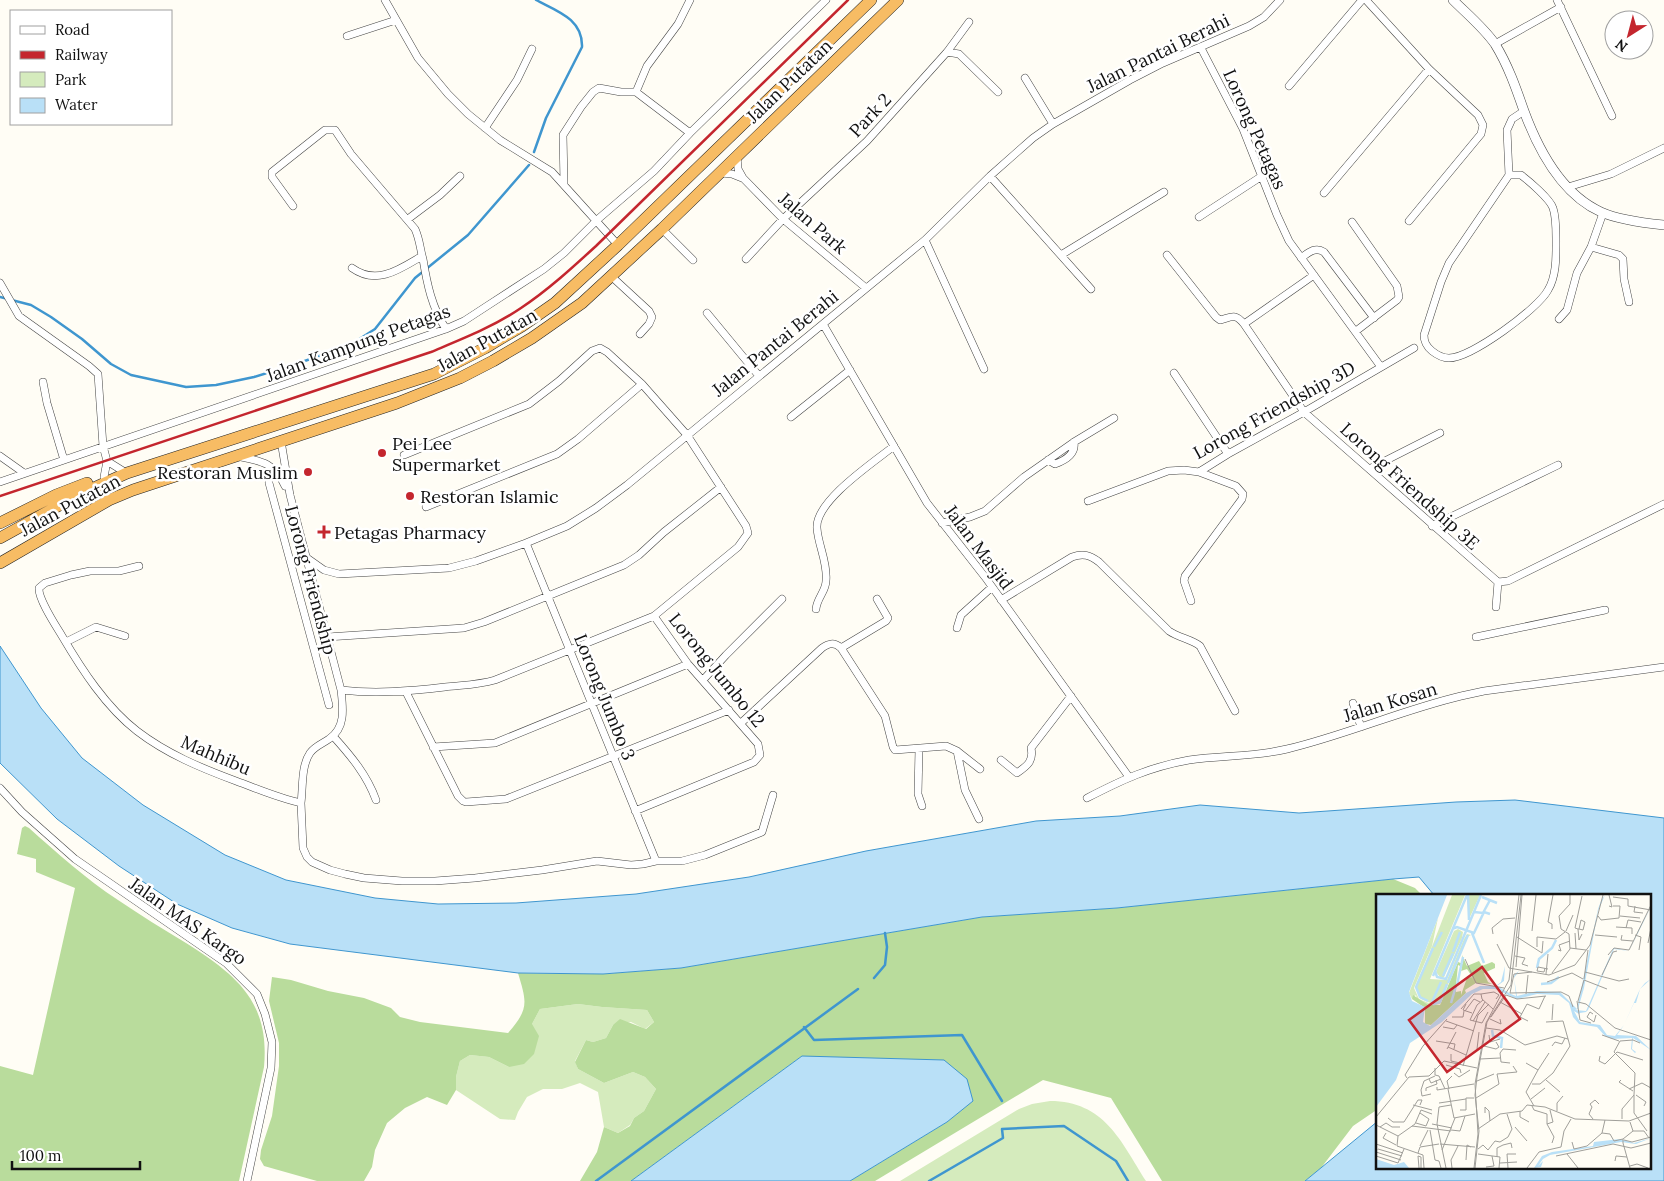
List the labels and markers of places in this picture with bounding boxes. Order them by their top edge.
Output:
place label: Pei Lee Supermarket [392,432,500,476]
marker: Pei Lee Supermarket [376,447,388,459]
place label: Restoran Muslim [157,461,298,484]
marker: Restoran Muslim [302,466,314,478]
place label: Restoran Islamic [420,485,559,508]
marker: Restoran Islamic [404,490,416,502]
place label: Petagas Pharmacy [334,521,486,544]
marker: Petagas Pharmacy [318,526,330,538]

